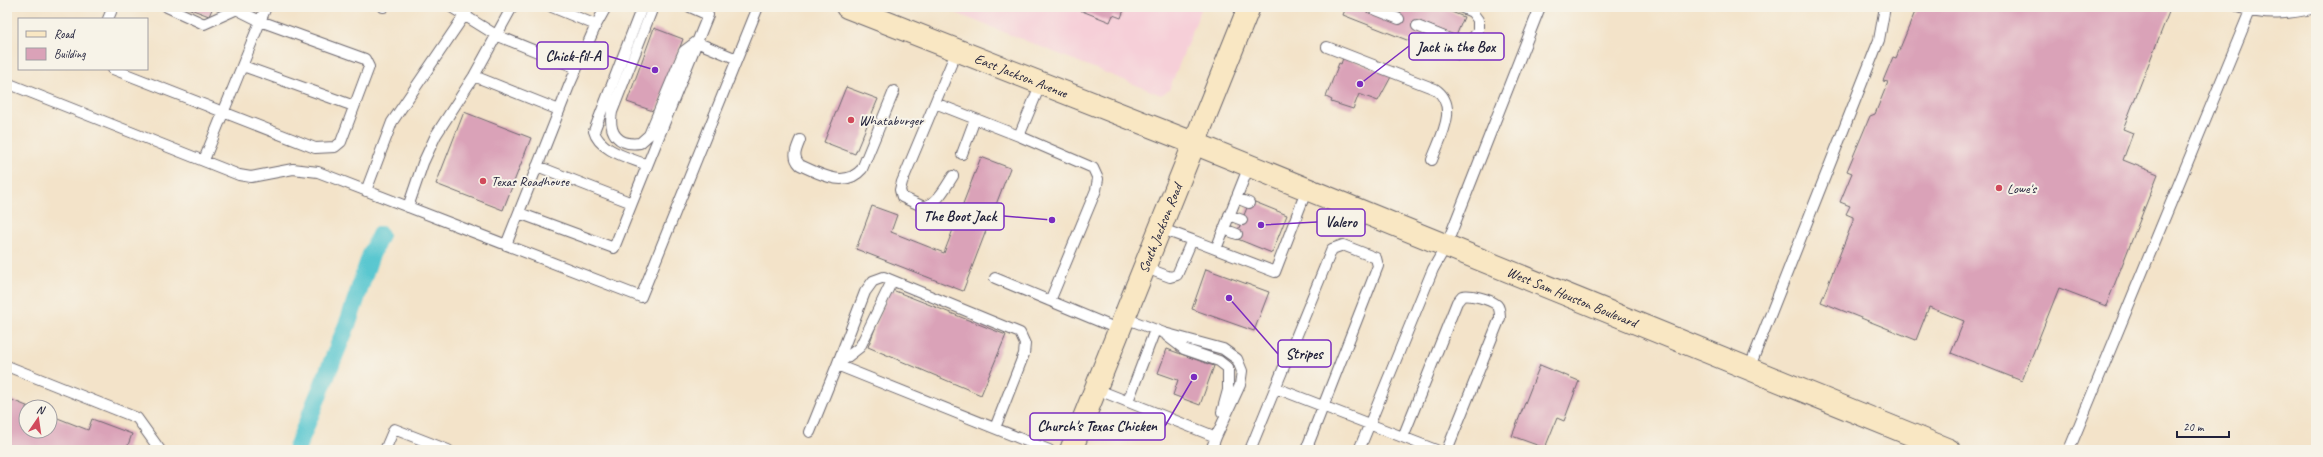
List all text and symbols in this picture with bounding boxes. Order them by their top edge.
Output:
legend [18,18,148,70]
text: Road [54,26,76,42]
callout: Jack in the Box [1409,33,1504,60]
text: Jack in the Box [1416,38,1497,57]
callout: Chick-fil-A [537,42,608,69]
text: Building [54,46,86,62]
text: Chick-fil-A [545,47,602,66]
street label: East Jackson Avenue [972,50,1071,102]
place label: Whataburger [859,112,924,129]
marker: Whataburger [846,115,856,125]
place label: Texas Roadhouse [491,173,570,190]
marker: Texas Roadhouse [478,176,488,186]
street label: South Jackson Road [1135,179,1187,276]
place label: Lowe's [2007,180,2037,197]
marker: Lowe's [1994,183,2004,193]
callout: The Boot Jack [916,203,1004,230]
text: The Boot Jack [924,207,998,226]
callout: Valero [1317,209,1365,236]
text: Valero [1325,213,1358,232]
street label: West Sam Houston Boulevard [1504,263,1642,332]
callout: Stripes [1278,340,1331,367]
text: Stripes [1286,345,1324,364]
north arrow [18,399,58,439]
text: N [35,402,47,417]
callout: Church's Texas Chicken [1030,413,1165,440]
scale bar [2177,413,2229,439]
text: Church's Texas Chicken [1037,417,1158,436]
text: 20 m [2183,419,2205,435]

